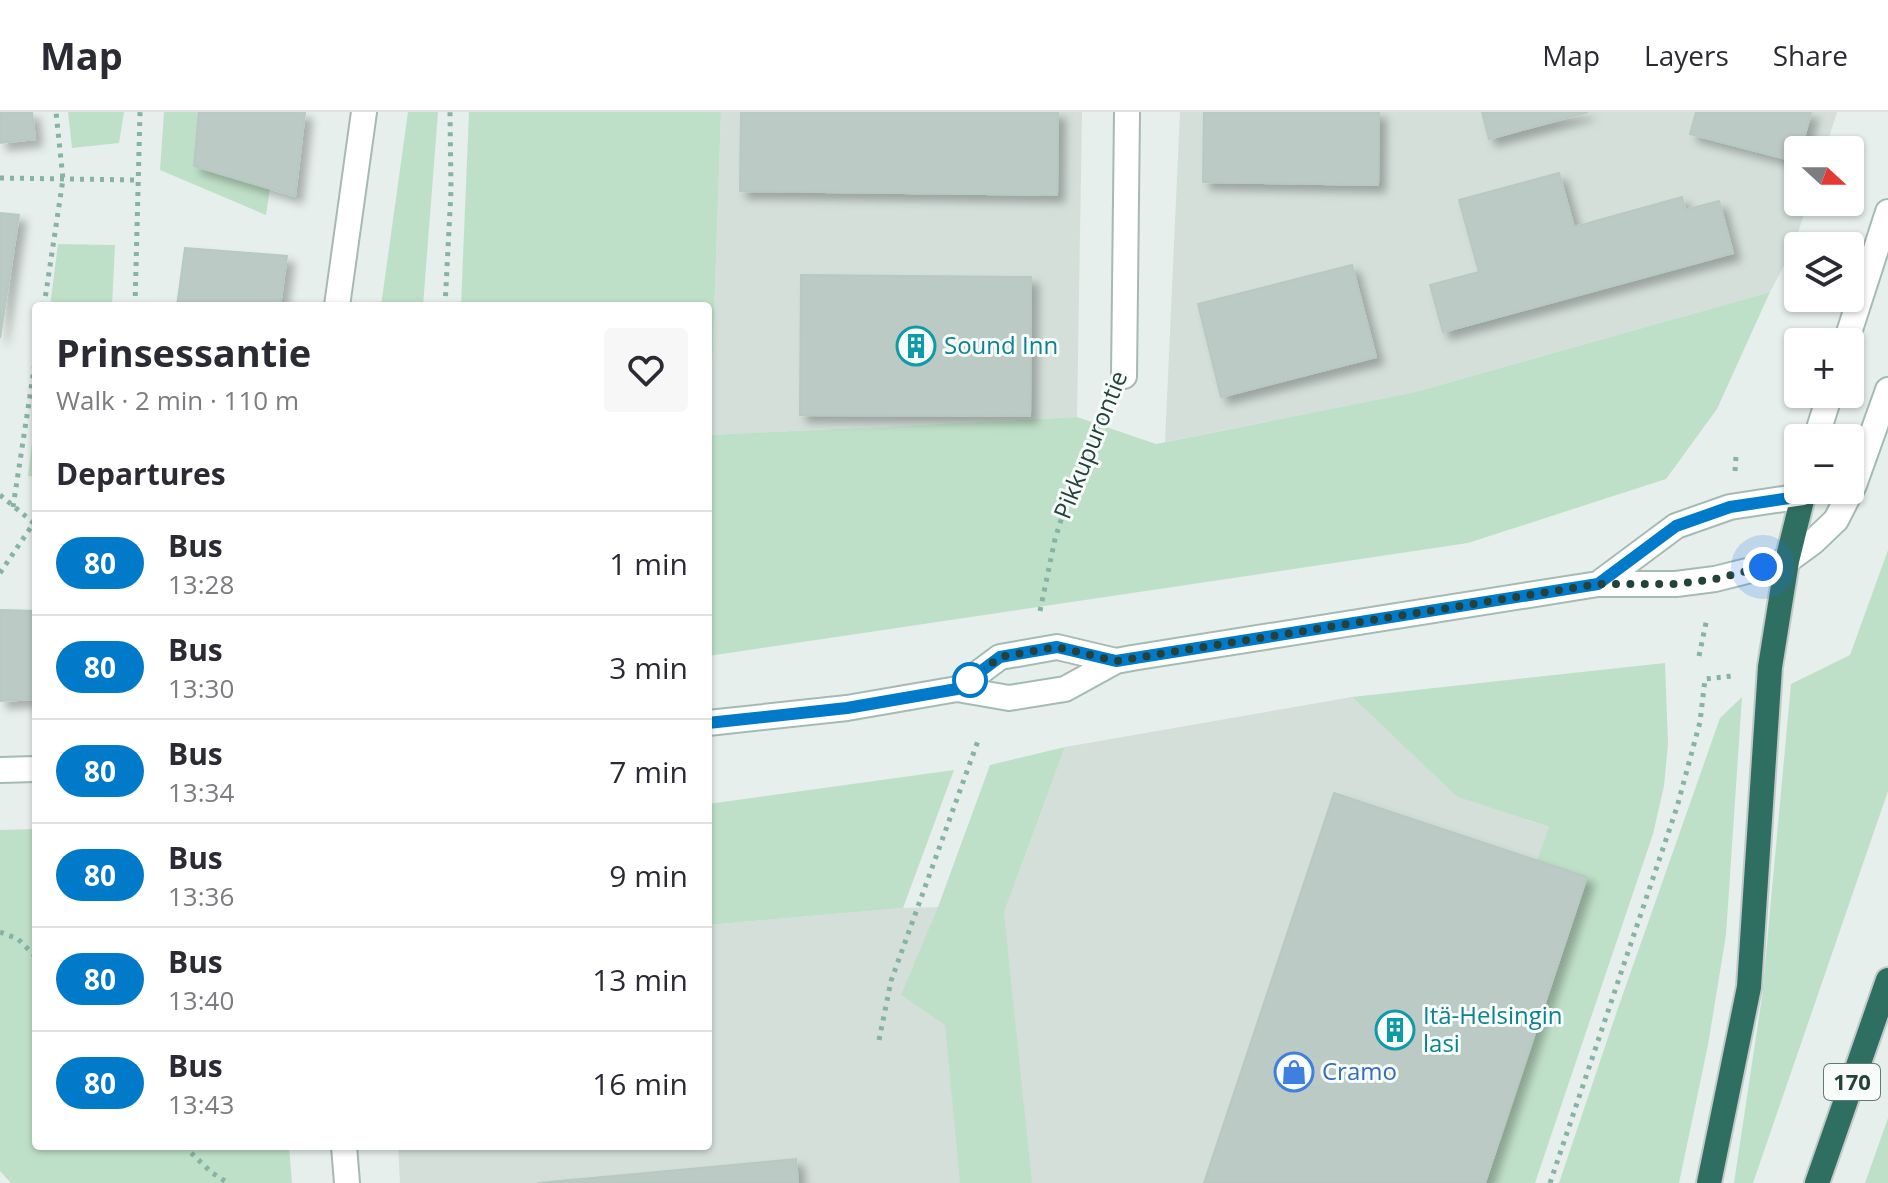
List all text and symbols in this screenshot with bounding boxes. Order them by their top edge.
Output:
text: Map [40,29,123,81]
text: Map [1542,36,1600,74]
text: Layers [1644,36,1729,74]
text: Share [1773,36,1848,74]
north arrow [1784,136,1864,216]
map controls [1784,136,1864,504]
button: layers [1784,232,1864,312]
building icon: Sound Inn [895,325,937,367]
text: Prinsessantie [56,326,311,378]
button: heart [604,328,688,412]
place label: Sound Inn [944,328,1058,361]
button: + [1784,328,1864,408]
street label: Pikkupurontie [1045,366,1134,523]
text: Walk · 2 min · 110 m [56,382,299,418]
button: − [1784,424,1864,504]
text: Departures [56,453,226,494]
text: Bus [168,525,223,566]
text: 1 min [609,543,688,584]
text: 80 [84,544,116,582]
your location [1743,547,1783,587]
text: 13:28 [168,566,234,602]
text: Bus [168,629,223,670]
text: 3 min [609,647,688,688]
text: 80 [84,648,116,686]
unlabelled marker [953,663,987,697]
text: 13:30 [168,670,234,706]
text: Bus [168,733,223,774]
text: 7 min [609,751,688,792]
text: 80 [84,752,116,790]
text: 13:34 [168,774,234,810]
text: Bus [168,837,223,878]
text: 9 min [609,855,688,896]
text: 80 [84,856,116,894]
text: 13:36 [168,878,234,914]
text: Bus [168,941,223,982]
text: 13 min [592,959,688,1000]
text: 80 [84,960,116,998]
text: 13:40 [168,982,234,1018]
place label: Itä-Helsingin lasi [1423,998,1563,1059]
building icon: Itä-Helsingin lasi [1374,1009,1416,1051]
text: Bus [168,1045,223,1086]
shop icon: Cramo [1273,1051,1315,1093]
place label: Cramo [1322,1054,1397,1087]
text: 16 min [592,1063,688,1104]
text: 80 [84,1064,116,1102]
road number: 170 [1824,1064,1880,1100]
text: 13:43 [168,1086,234,1122]

